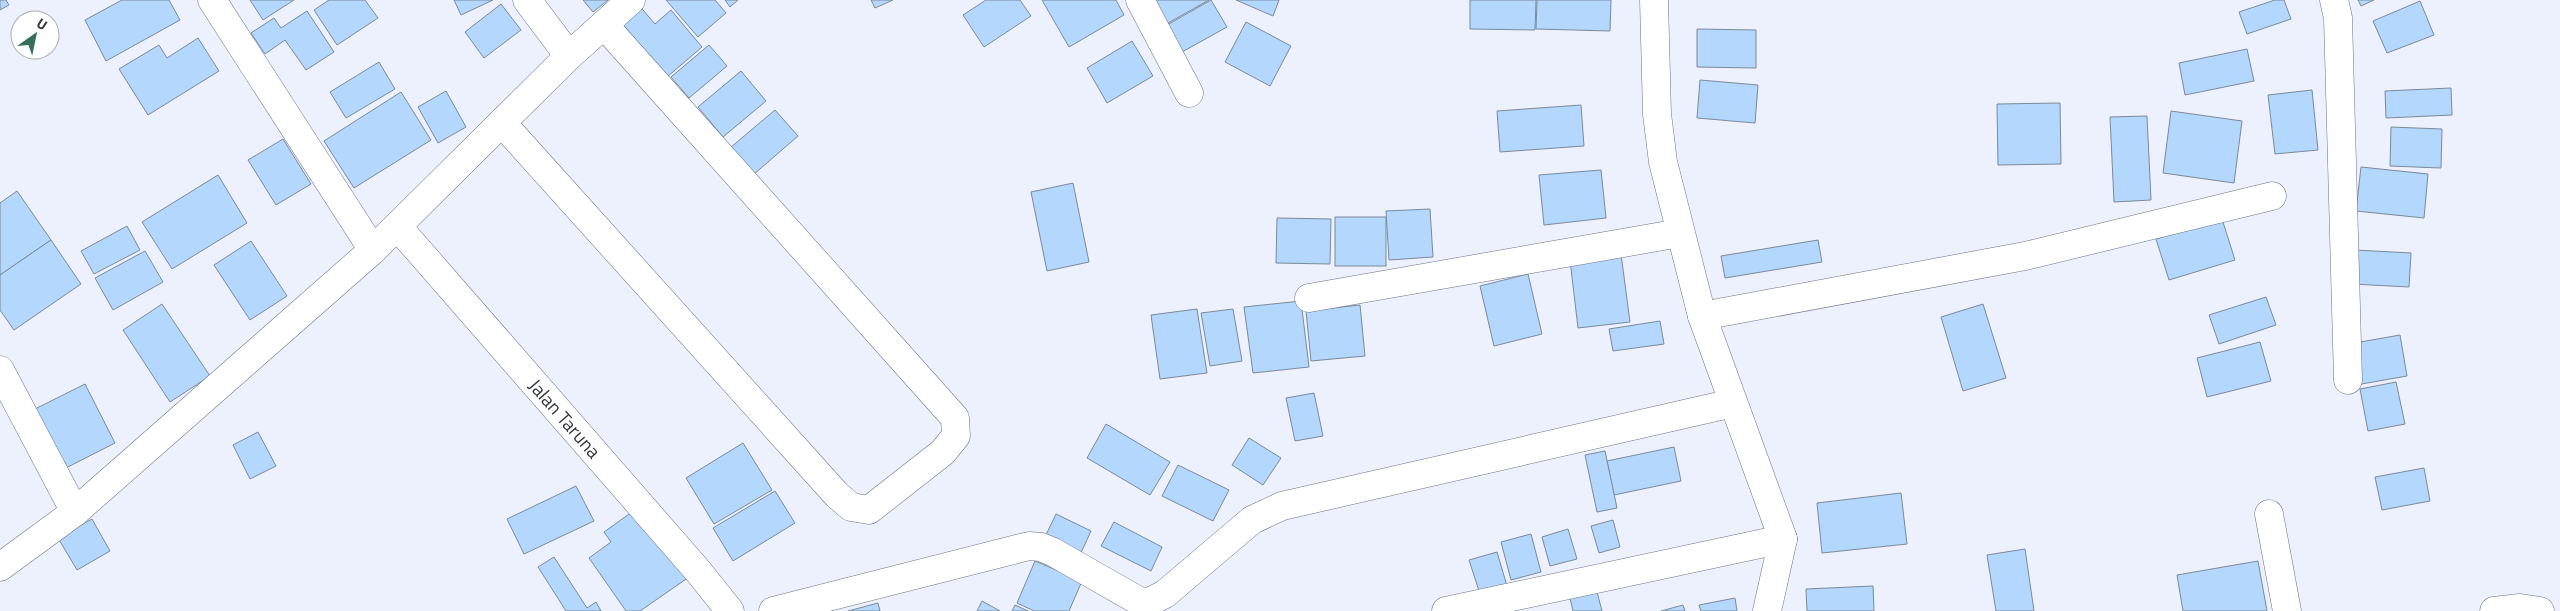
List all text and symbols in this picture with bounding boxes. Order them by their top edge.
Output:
north arrow [10,10,60,60]
text: U [33,12,52,35]
street label: Jalan Taruna [522,372,609,465]

